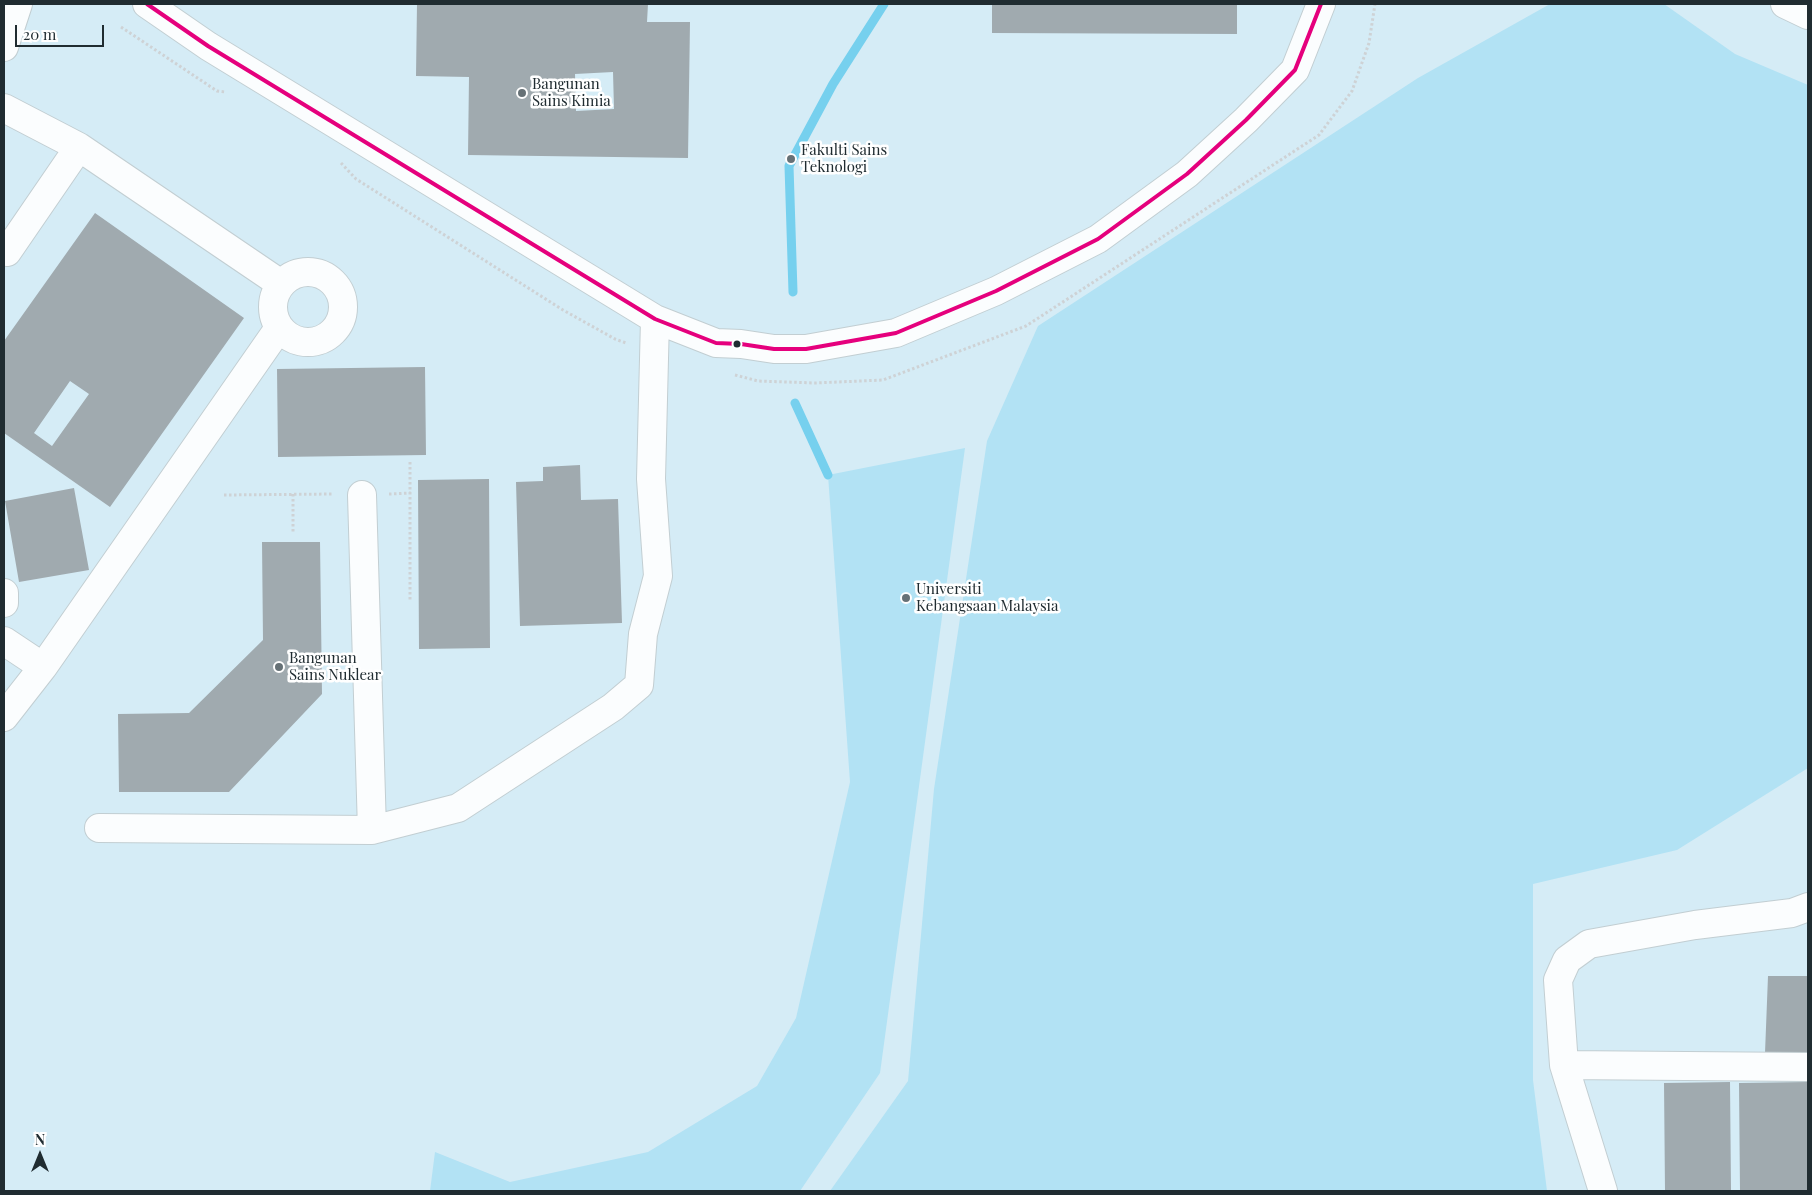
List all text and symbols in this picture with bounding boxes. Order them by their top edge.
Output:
scale bar [18,15,106,47]
text: 20 m [23,24,56,44]
place label: Bangunan Sains Kimia [532,75,611,110]
marker: Bangunan Sains Kimia [516,87,528,99]
place label: Fakulti Sains Teknologi [801,141,887,176]
marker: Fakulti Sains Teknologi [785,153,797,165]
unlabelled marker [732,339,742,349]
place label: Universiti Kebangsaan Malaysia [916,580,1058,615]
marker: Universiti Kebangsaan Malaysia [900,592,912,604]
place label: Bangunan Sains Nuklear [289,649,381,684]
marker: Bangunan Sains Nuklear [273,661,285,673]
north arrow [15,1130,65,1180]
text: N [35,1130,45,1149]

